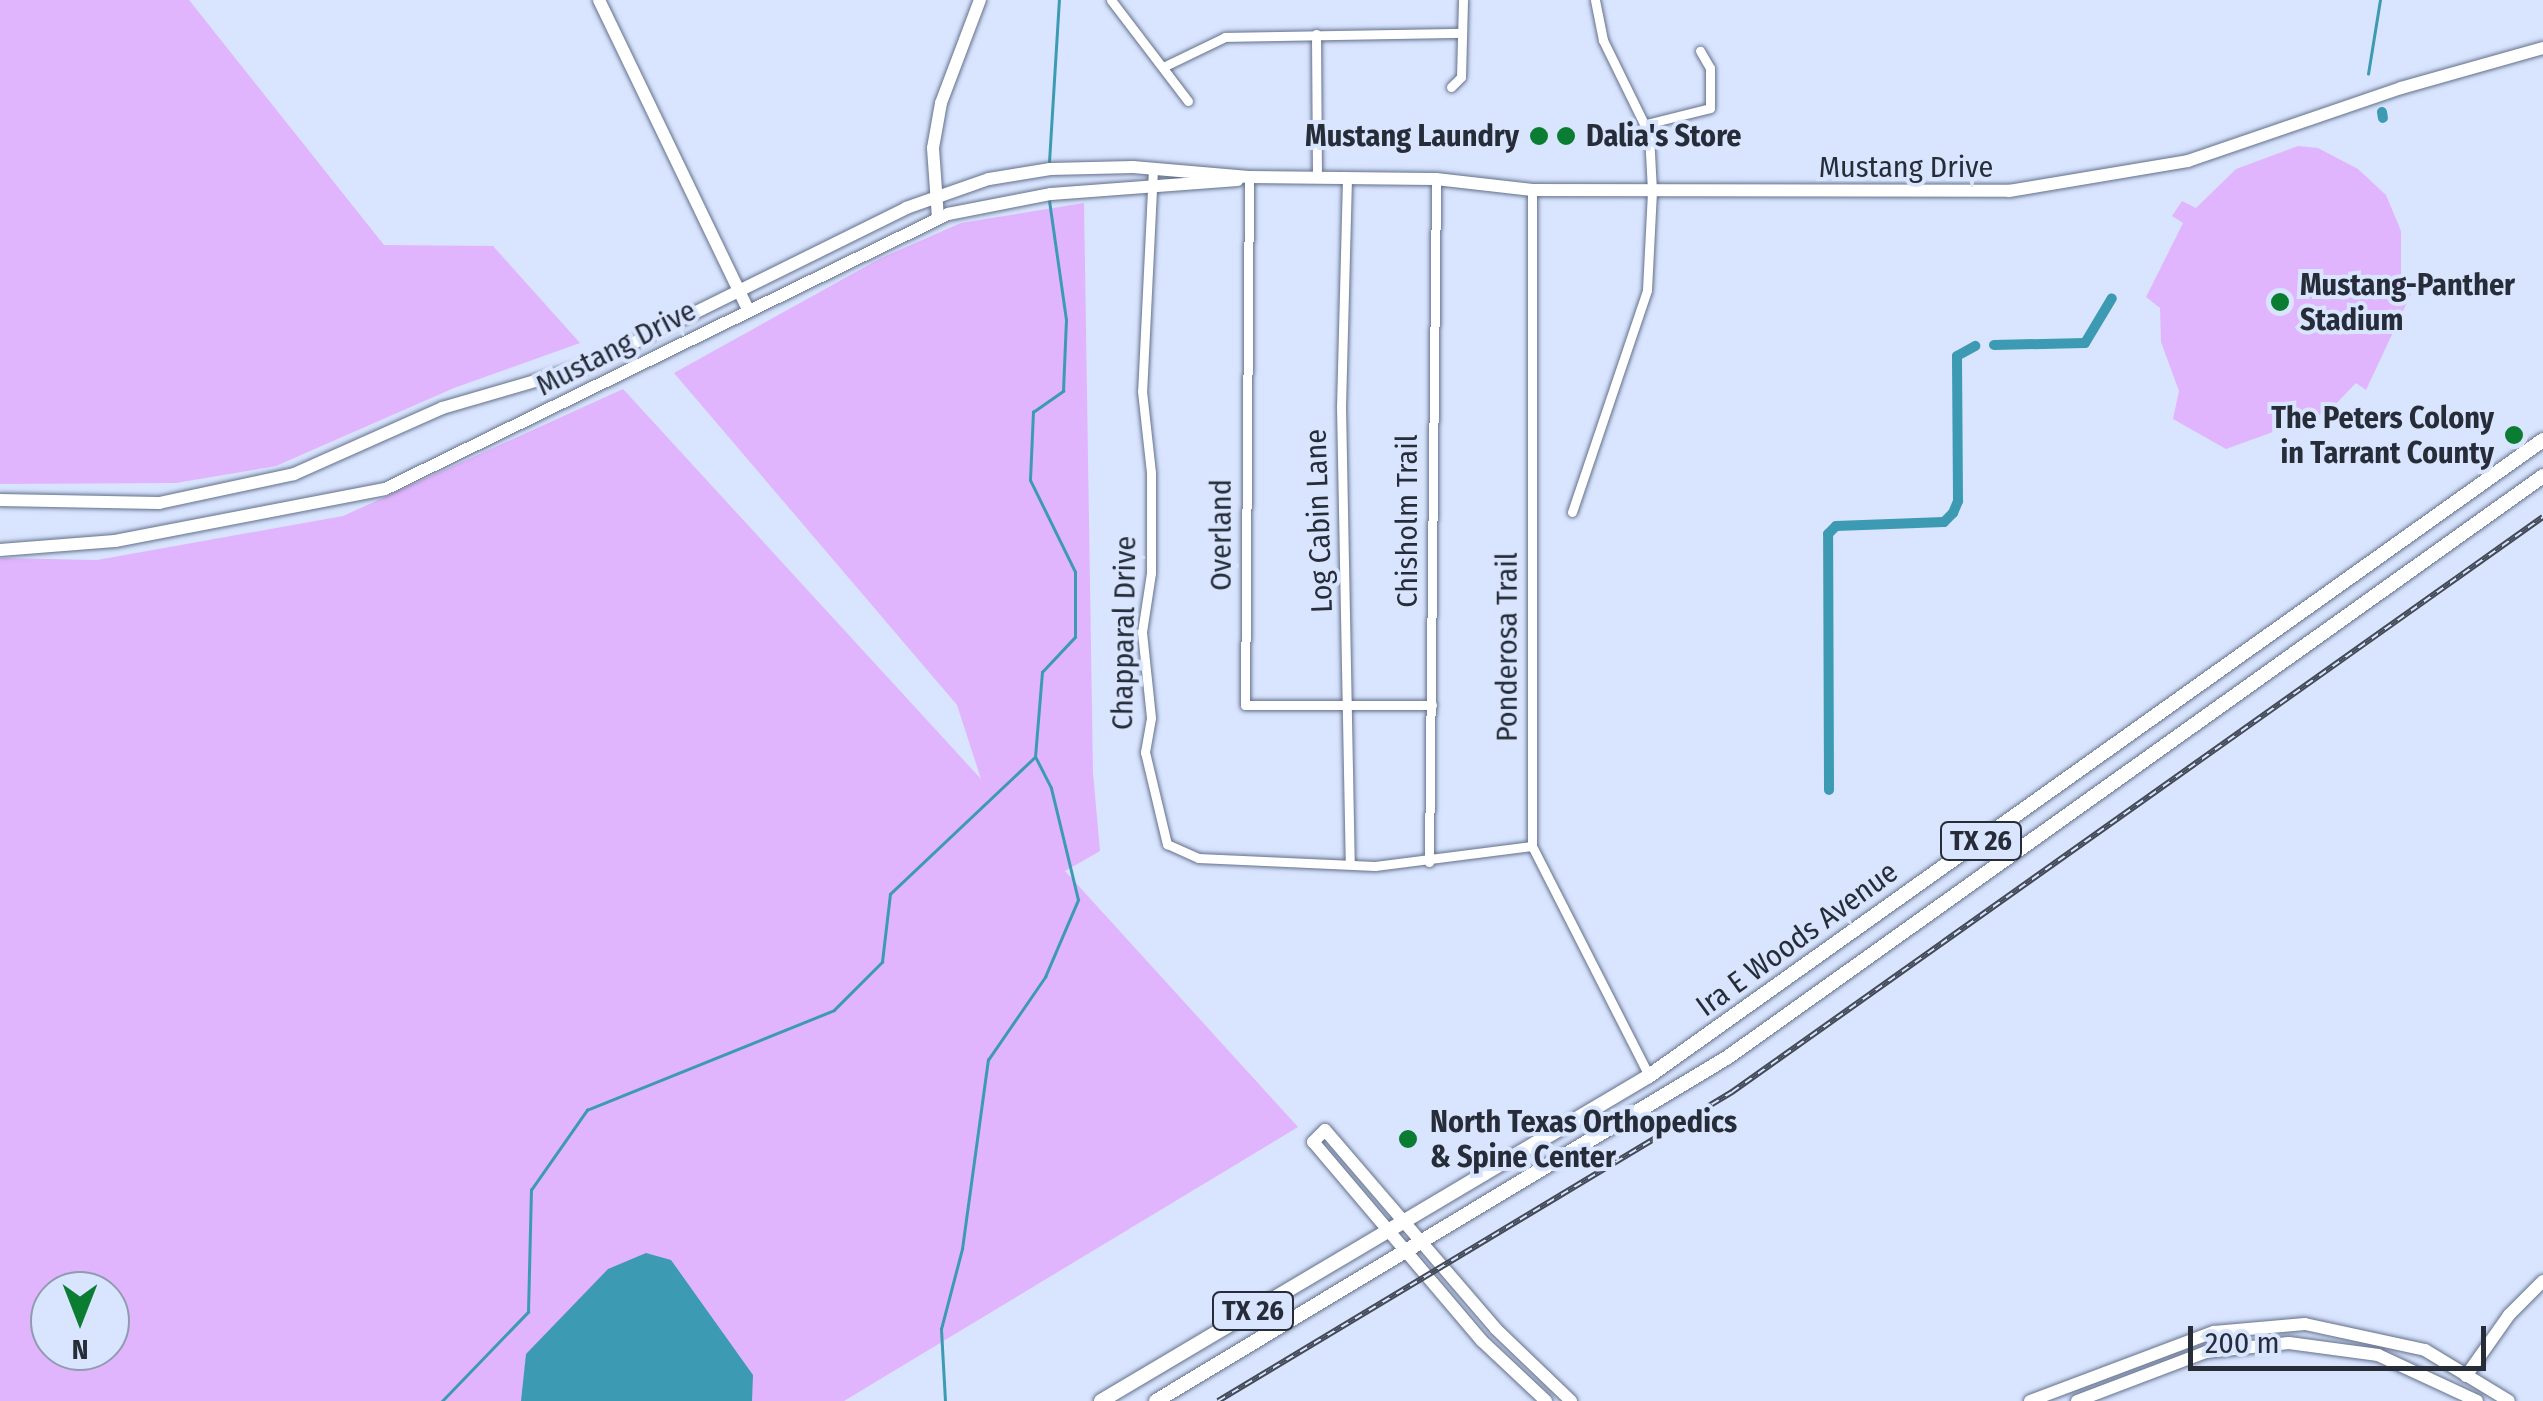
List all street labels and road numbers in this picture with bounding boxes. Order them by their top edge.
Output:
street label: Mustang Drive [1819,149,1993,185]
street label: Mustang Drive [530,292,702,404]
street label: Log Cabin Lane [1298,428,1340,614]
street label: Chisholm Trail [1389,434,1425,608]
street label: Overland [1203,479,1239,591]
street label: Chapparal Drive [1104,536,1144,730]
street label: Ponderosa Trail [1489,552,1525,742]
road number: TX 26 [1938,818,2024,864]
street label: Ira E Woods Avenue [1689,854,1905,1024]
road number: TX 26 [1210,1288,1296,1334]

